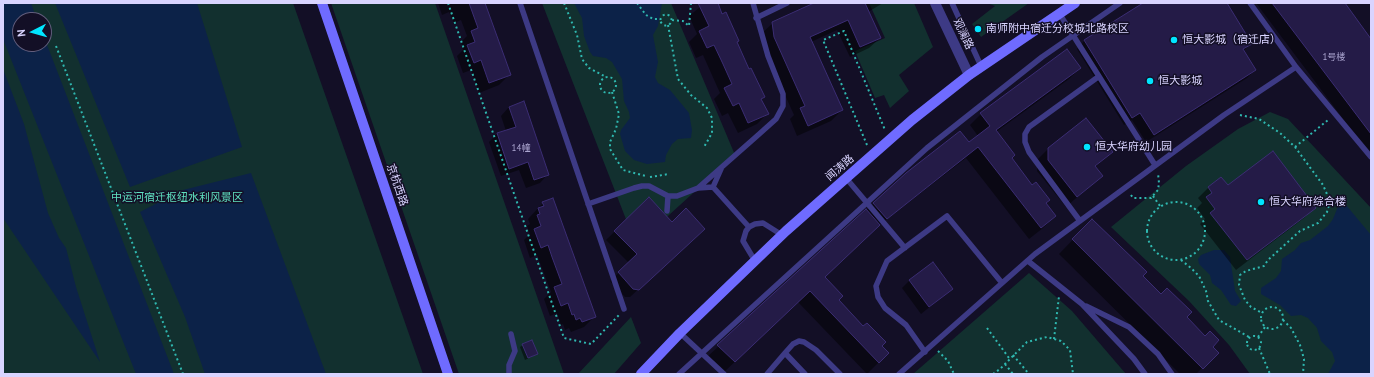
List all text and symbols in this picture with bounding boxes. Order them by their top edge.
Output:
north arrow [12,12,52,52]
street label: 观澜路 [950,16,976,52]
place label: 南师附中宿迁分校城北路校区 [986,22,1129,36]
marker: 南师附中宿迁分校城北路校区 [973,24,983,34]
text: N [14,29,28,37]
place label: 恒大影城（宿迁店） [1182,33,1281,47]
marker: 恒大影城（宿迁店） [1169,35,1179,45]
house number: 1号楼 [1323,52,1345,62]
place label: 恒大影城 [1158,74,1202,88]
marker: 恒大影城 [1145,76,1155,86]
place label: 恒大华府幼儿园 [1095,140,1172,154]
marker: 恒大华府幼儿园 [1082,142,1092,152]
house number: 14幢 [512,143,530,153]
street label: 闻涛路 [823,152,857,184]
street label: 京杭西路 [384,162,410,208]
park label: 中运河宿迁枢纽水利风景区 [111,191,243,205]
place label: 恒大华府综合楼 [1269,195,1346,209]
marker: 恒大华府综合楼 [1256,197,1266,207]

